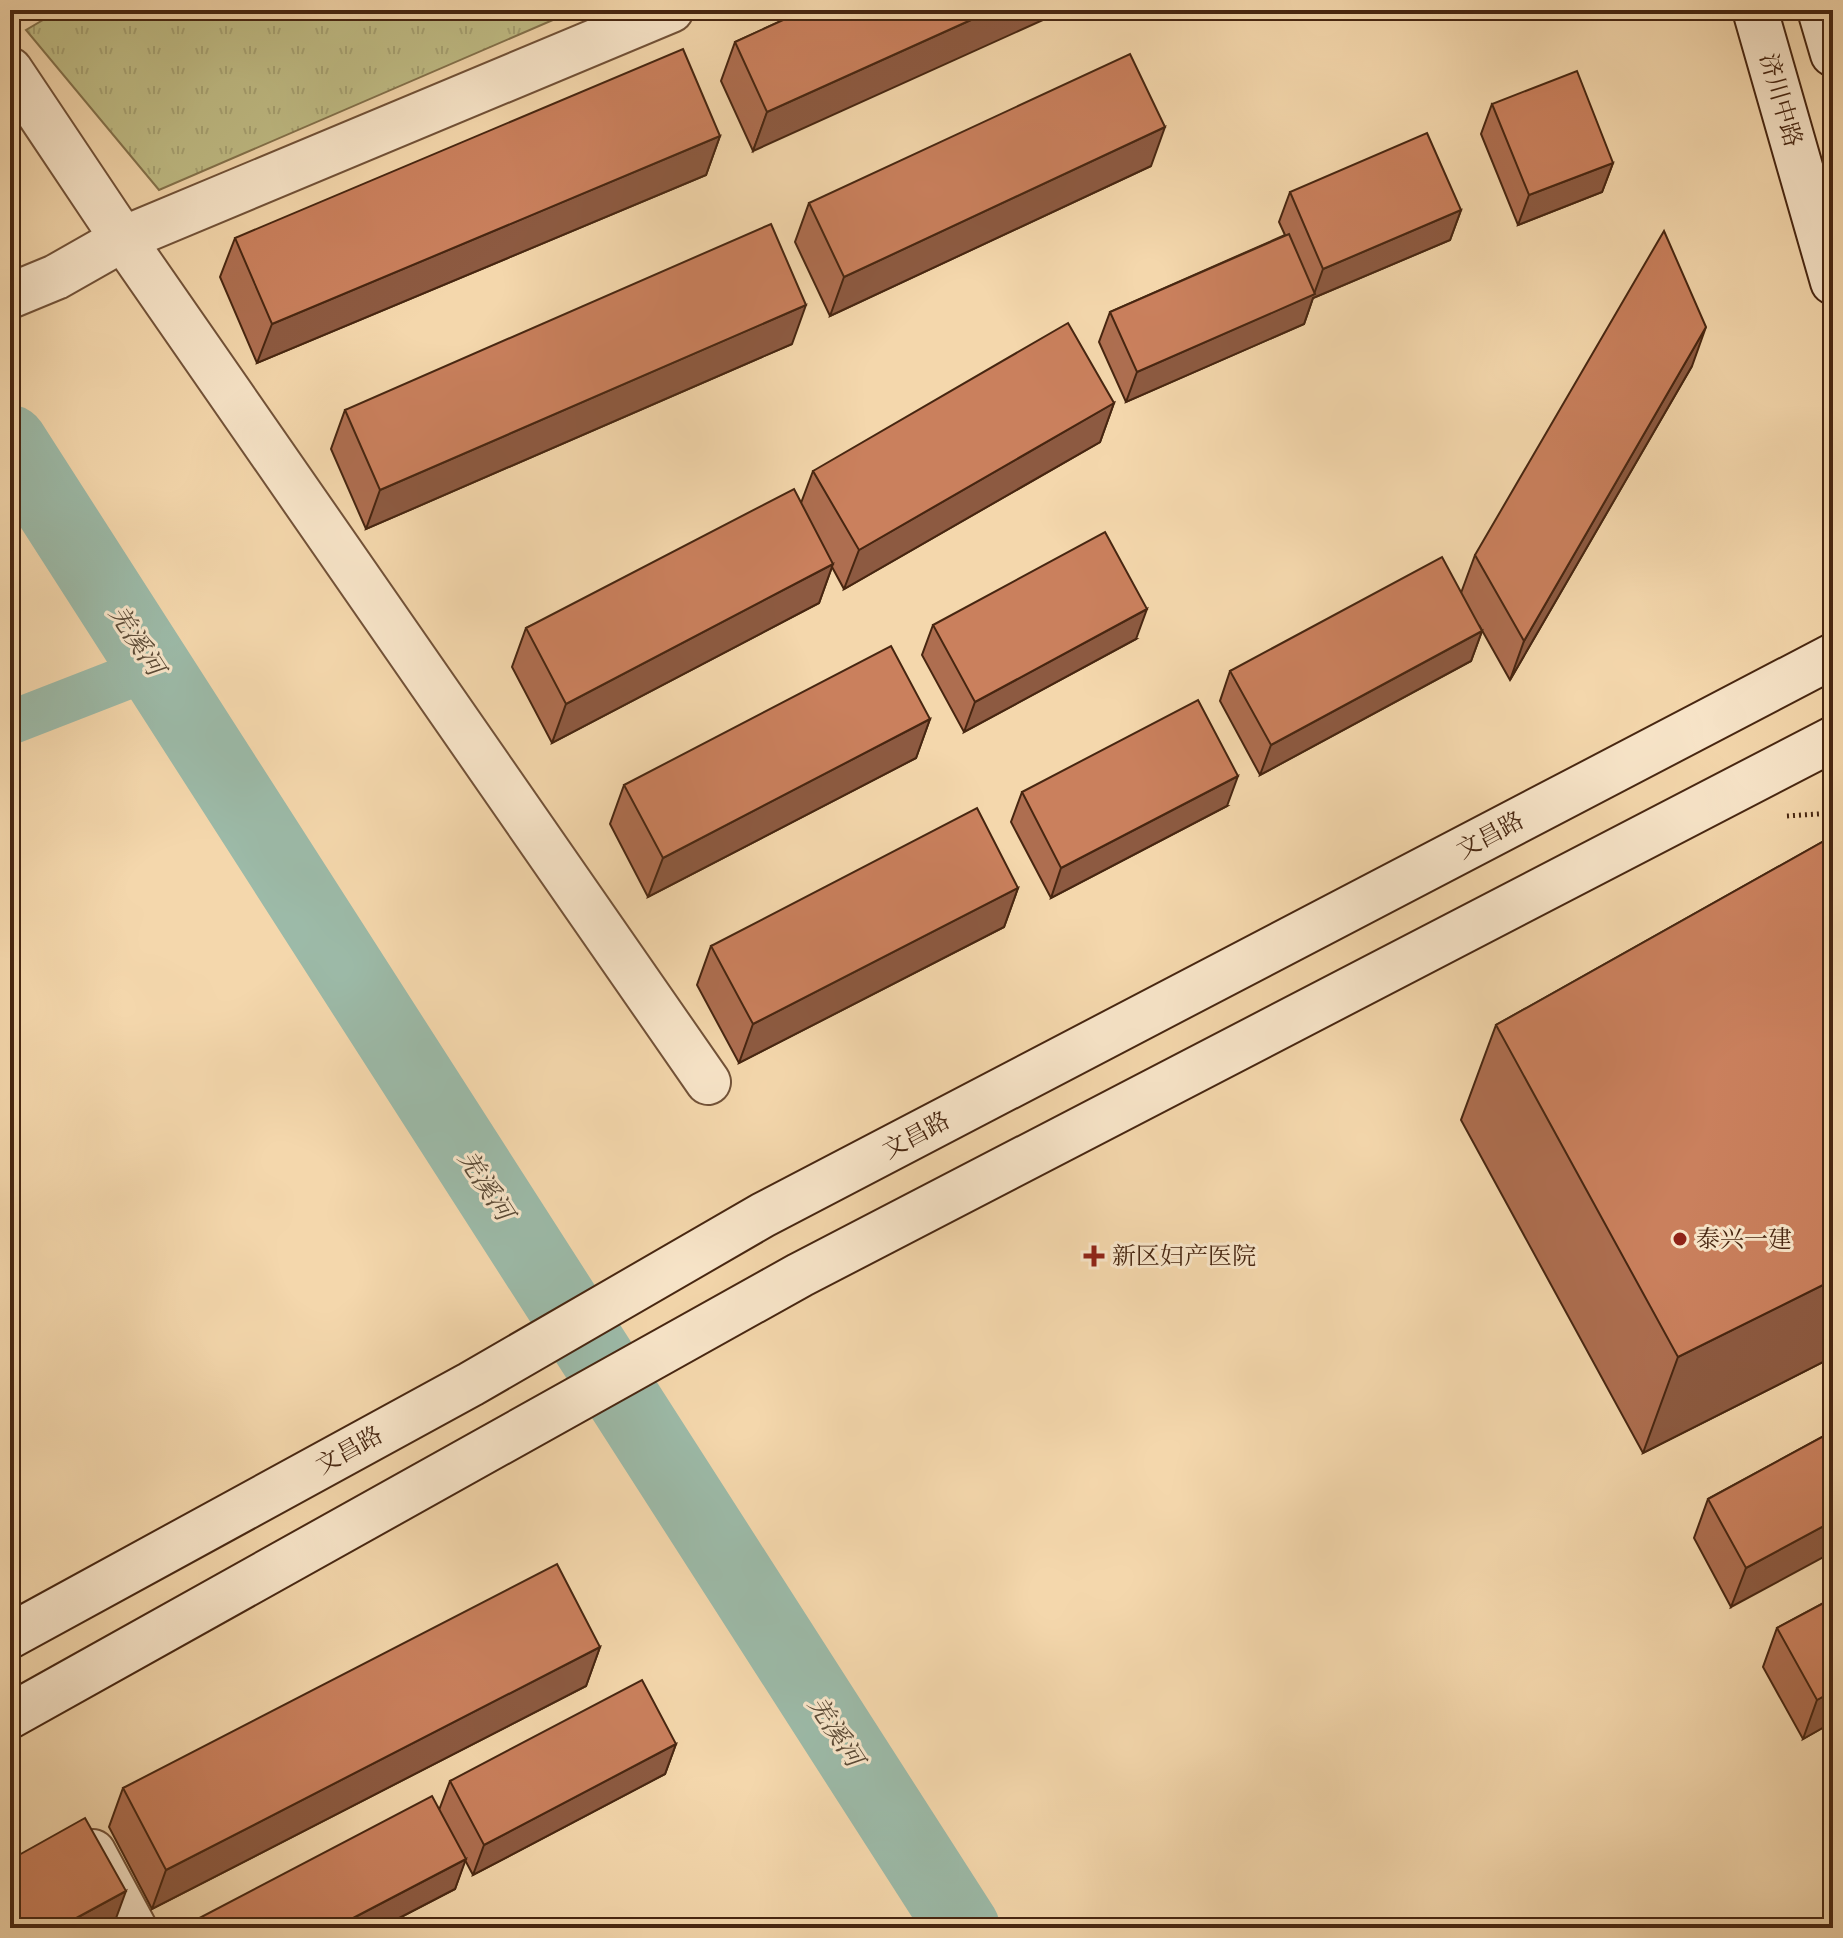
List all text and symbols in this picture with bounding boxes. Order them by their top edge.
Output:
street label: 济川中路 [1750,50,1809,151]
water label: 羌溪河 [98,599,174,687]
street label: 文昌路 [1451,805,1531,869]
street label: 文昌路 [877,1105,957,1169]
water label: 羌溪河 [447,1144,523,1232]
place label: 泰兴一建 [1696,1224,1792,1258]
marker: 泰兴一建 [1671,1230,1689,1248]
place label: 新区妇产医院 [1112,1241,1256,1275]
marker: 新区妇产医院 [1083,1245,1105,1267]
street label: 文昌路 [310,1419,390,1484]
water label: 羌溪河 [797,1690,873,1778]

